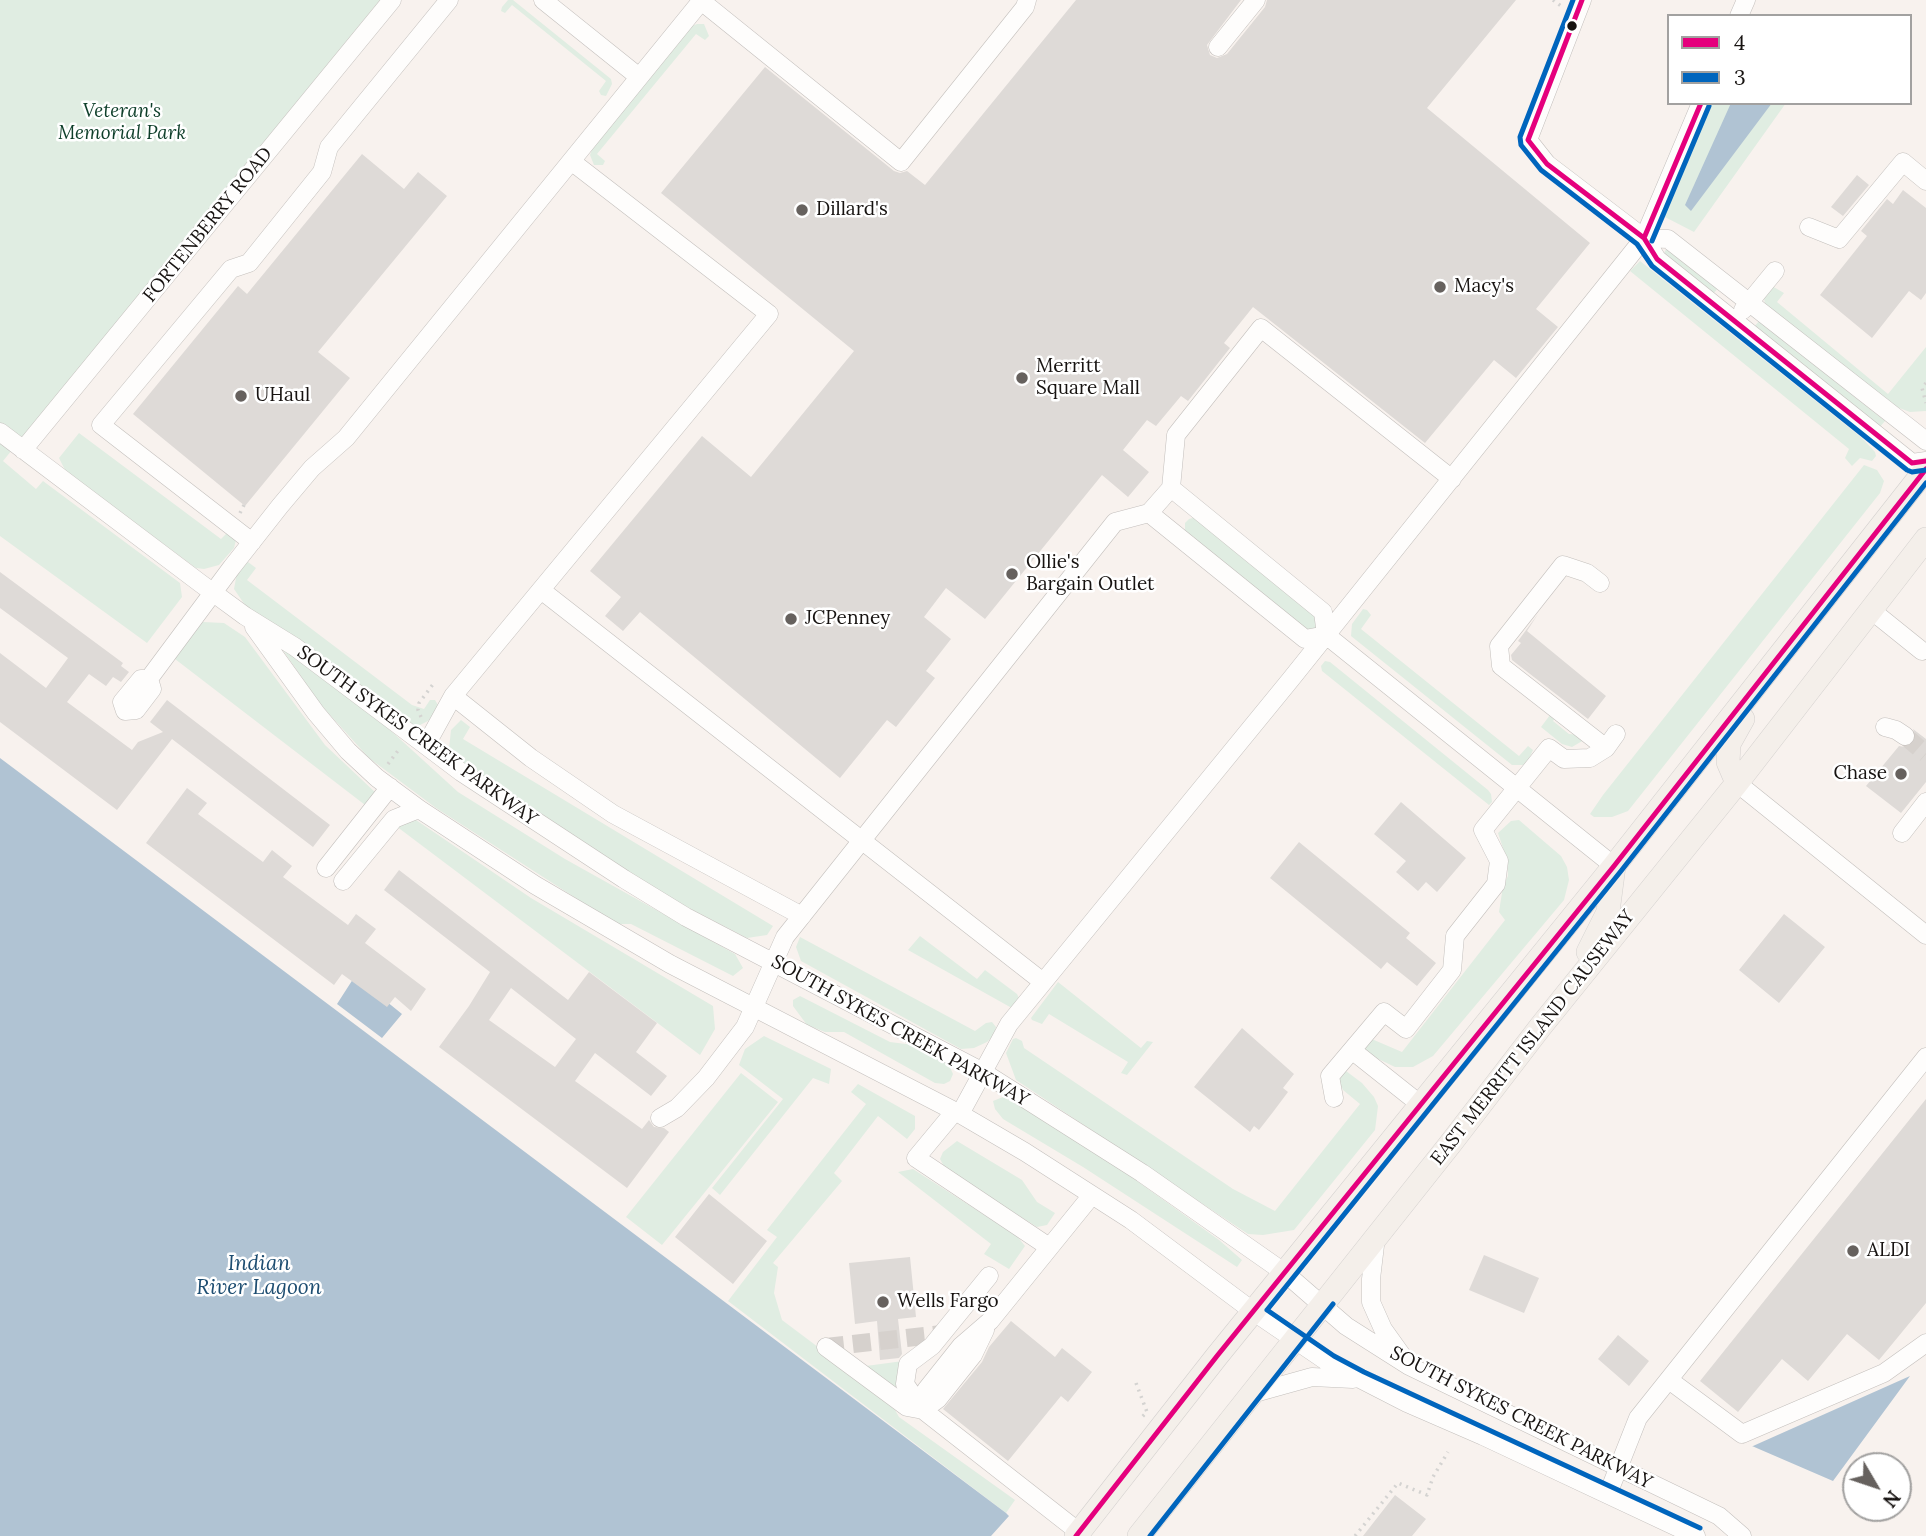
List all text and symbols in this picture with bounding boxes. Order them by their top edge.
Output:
legend [1667,14,1912,105]
unlabelled marker [1565,19,1579,33]
text: 4 [1734,29,1745,56]
text: 3 [1734,64,1746,91]
park label: Veteran's Memorial Park [58,101,186,145]
street label: FORTENBERRY ROAD [139,143,277,307]
place label: Dillard's [816,199,888,221]
marker: Dillard's [794,202,810,218]
place label: Macy's [1454,276,1514,298]
marker: Macy's [1432,279,1448,295]
place label: Merritt Square Mall [1036,356,1140,400]
marker: Merritt Square Mall [1014,370,1030,386]
place label: UHaul [255,385,310,407]
marker: UHaul [233,388,249,404]
place label: Ollie's Bargain Outlet [1026,552,1154,596]
marker: Ollie's Bargain Outlet [1004,566,1020,582]
place label: JCPenney [805,608,890,630]
marker: JCPenney [783,611,799,627]
street label: SOUTH SYKES CREEK PARKWAY [292,641,542,831]
place label: Chase [1833,763,1887,785]
marker: Chase [1893,766,1909,782]
street label: EAST MERRITT ISLAND CAUSEWAY [1426,906,1640,1170]
street label: SOUTH SYKES CREEK PARKWAY [767,950,1033,1112]
place label: ALDI [1867,1240,1910,1262]
marker: ALDI [1845,1243,1861,1259]
water label: Indian River Lagoon [196,1251,322,1301]
place label: Wells Fargo [897,1291,999,1313]
marker: Wells Fargo [875,1294,891,1310]
street label: SOUTH SYKES CREEK PARKWAY [1386,1342,1656,1494]
north arrow [1842,1452,1912,1522]
text: N [1878,1486,1906,1512]

